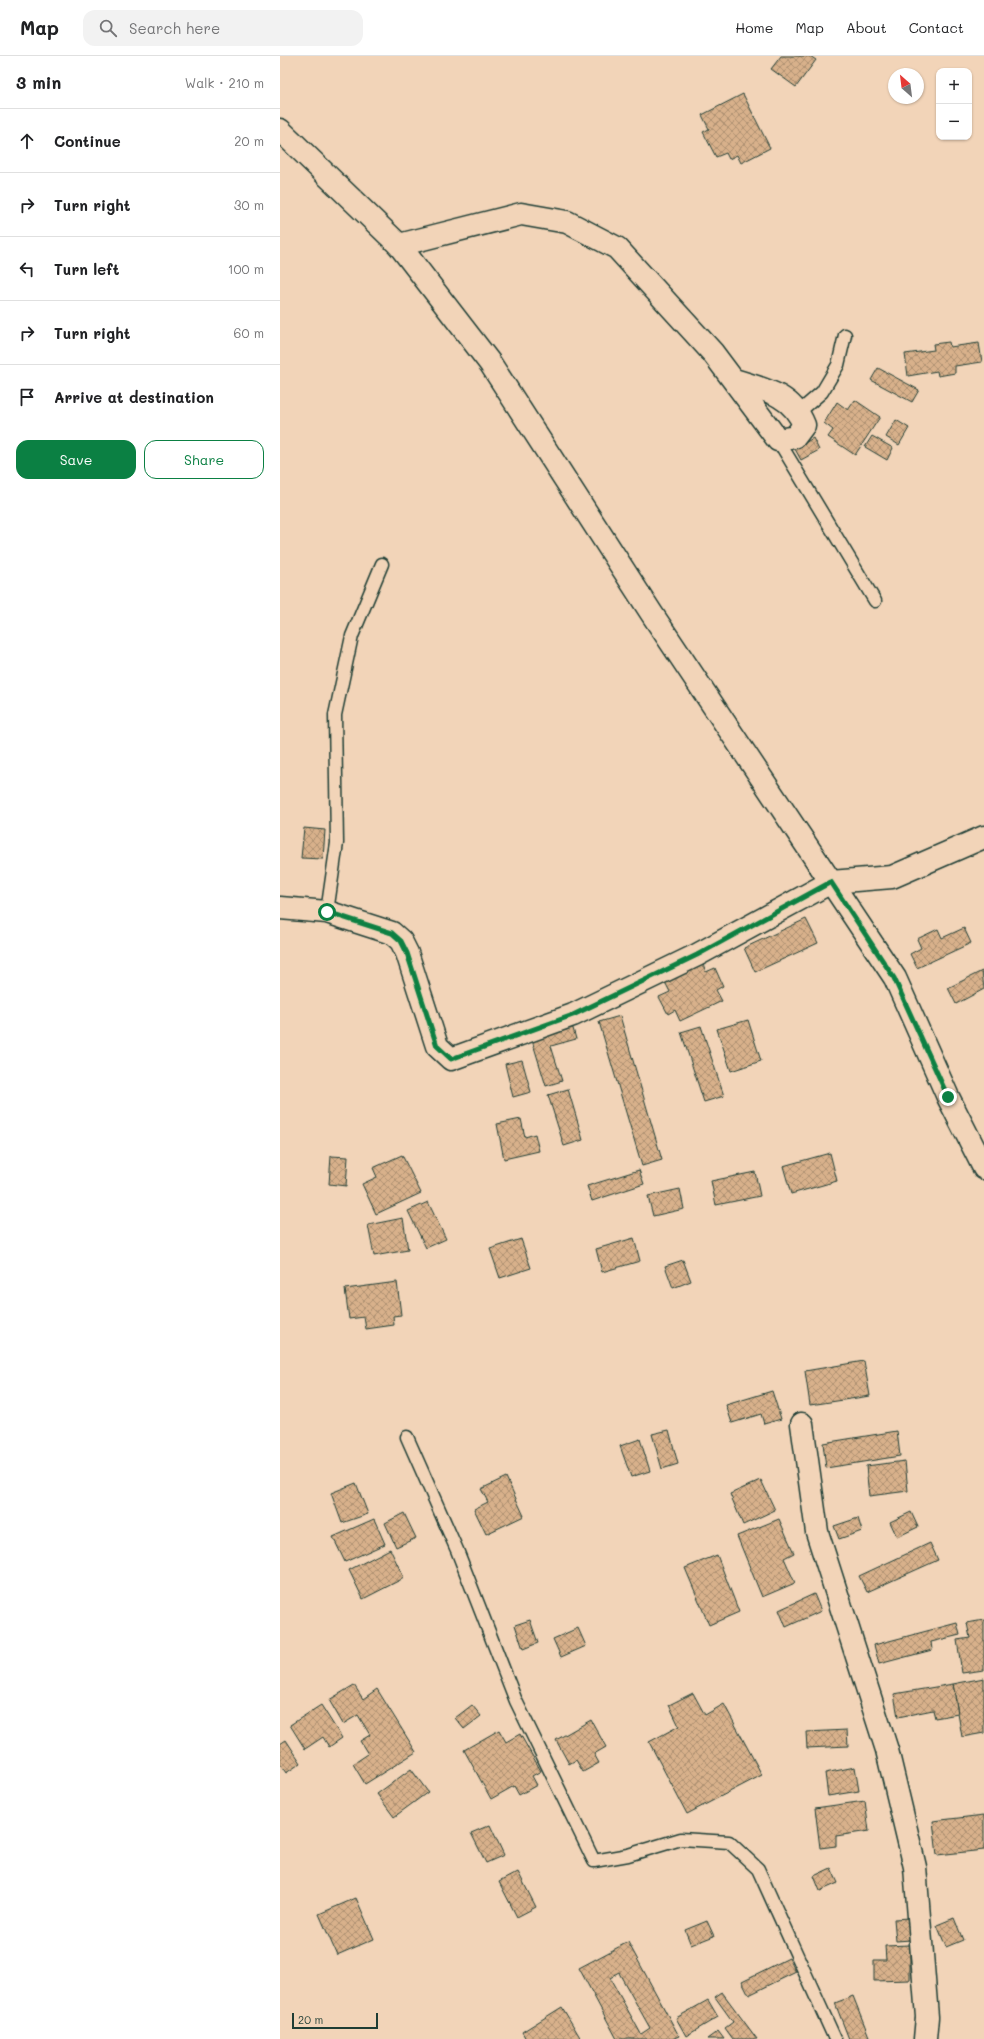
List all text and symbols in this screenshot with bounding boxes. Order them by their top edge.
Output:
search box [83,10,363,46]
text: Map [20,15,59,40]
icon: search [97,17,119,39]
text: Search here [129,18,220,38]
text: Home [735,18,773,37]
text: Map [795,18,824,37]
text: About [846,18,887,37]
text: Contact [909,18,964,37]
north arrow [888,68,924,104]
map controls [936,68,972,140]
button: + [936,68,972,104]
text: 3 min [16,71,61,93]
text: Walk · 210 m [185,74,264,91]
button: − [936,104,972,140]
icon: ahead [16,130,38,152]
text: Continue [54,131,121,151]
text: 20 m [234,132,264,149]
icon: right [16,194,38,216]
text: Turn right [54,195,131,215]
text: 30 m [234,196,264,213]
icon: left [16,258,38,280]
text: Turn left [54,259,119,279]
text: 100 m [228,260,264,277]
icon: right [16,322,38,344]
text: Turn right [54,323,131,343]
text: 60 m [234,324,264,341]
icon: arrive [16,386,38,408]
text: Arrive at destination [54,387,214,407]
button: Save [16,440,136,479]
button: Share [144,440,264,479]
route start [318,903,336,921]
route end [939,1088,957,1106]
scale bar [292,2011,378,2030]
text: 20 m [298,2012,323,2027]

